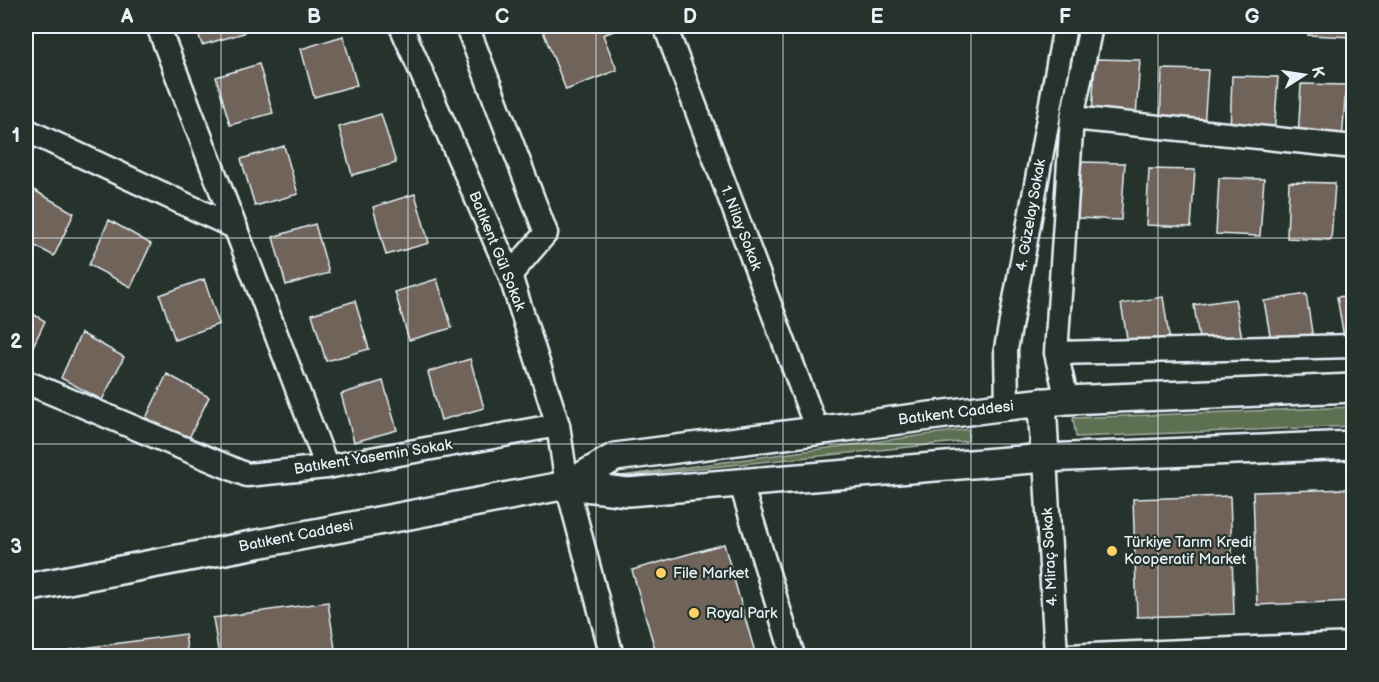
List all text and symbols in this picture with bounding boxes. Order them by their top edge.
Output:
text: A [120,5,134,29]
text: B [307,5,321,29]
text: C [495,5,509,29]
text: D [683,5,697,29]
text: E [871,5,884,29]
text: F [1059,5,1071,29]
text: G [1245,5,1260,29]
north arrow [1274,45,1334,105]
text: K [1307,65,1328,80]
text: 1 [12,124,20,148]
street label: 4. Güzelay Sokak [1012,157,1050,273]
street label: 1. Nilay Sokak [716,183,766,274]
street label: Batıkent Gül Sokak [464,188,530,314]
text: 2 [10,330,22,354]
street label: Batıkent Caddesi [897,396,1015,430]
street label: Batıkent Yasemin Sokak [292,435,454,479]
street label: 4. Miraç Sokak [1038,507,1062,607]
street label: Batıkent Caddesi [237,516,355,556]
place label: Türkiye Tarım Kredi Kooperatif Market [1124,533,1252,569]
text: 3 [10,535,22,559]
marker: Türkiye Tarım Kredi Kooperatif Market [1105,544,1119,558]
place label: File Market [673,564,749,583]
marker: File Market [654,566,668,580]
place label: Royal Park [706,604,778,623]
marker: Royal Park [687,606,701,620]

